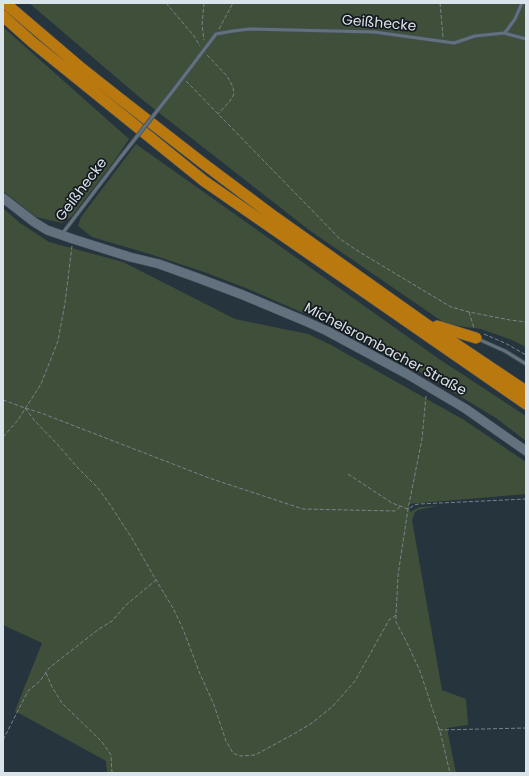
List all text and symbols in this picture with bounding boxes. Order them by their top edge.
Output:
street label: Geißhecke [341,12,417,36]
street label: Geißhecke [53,155,111,225]
street label: Michelsrombacher Straße [301,300,469,400]

